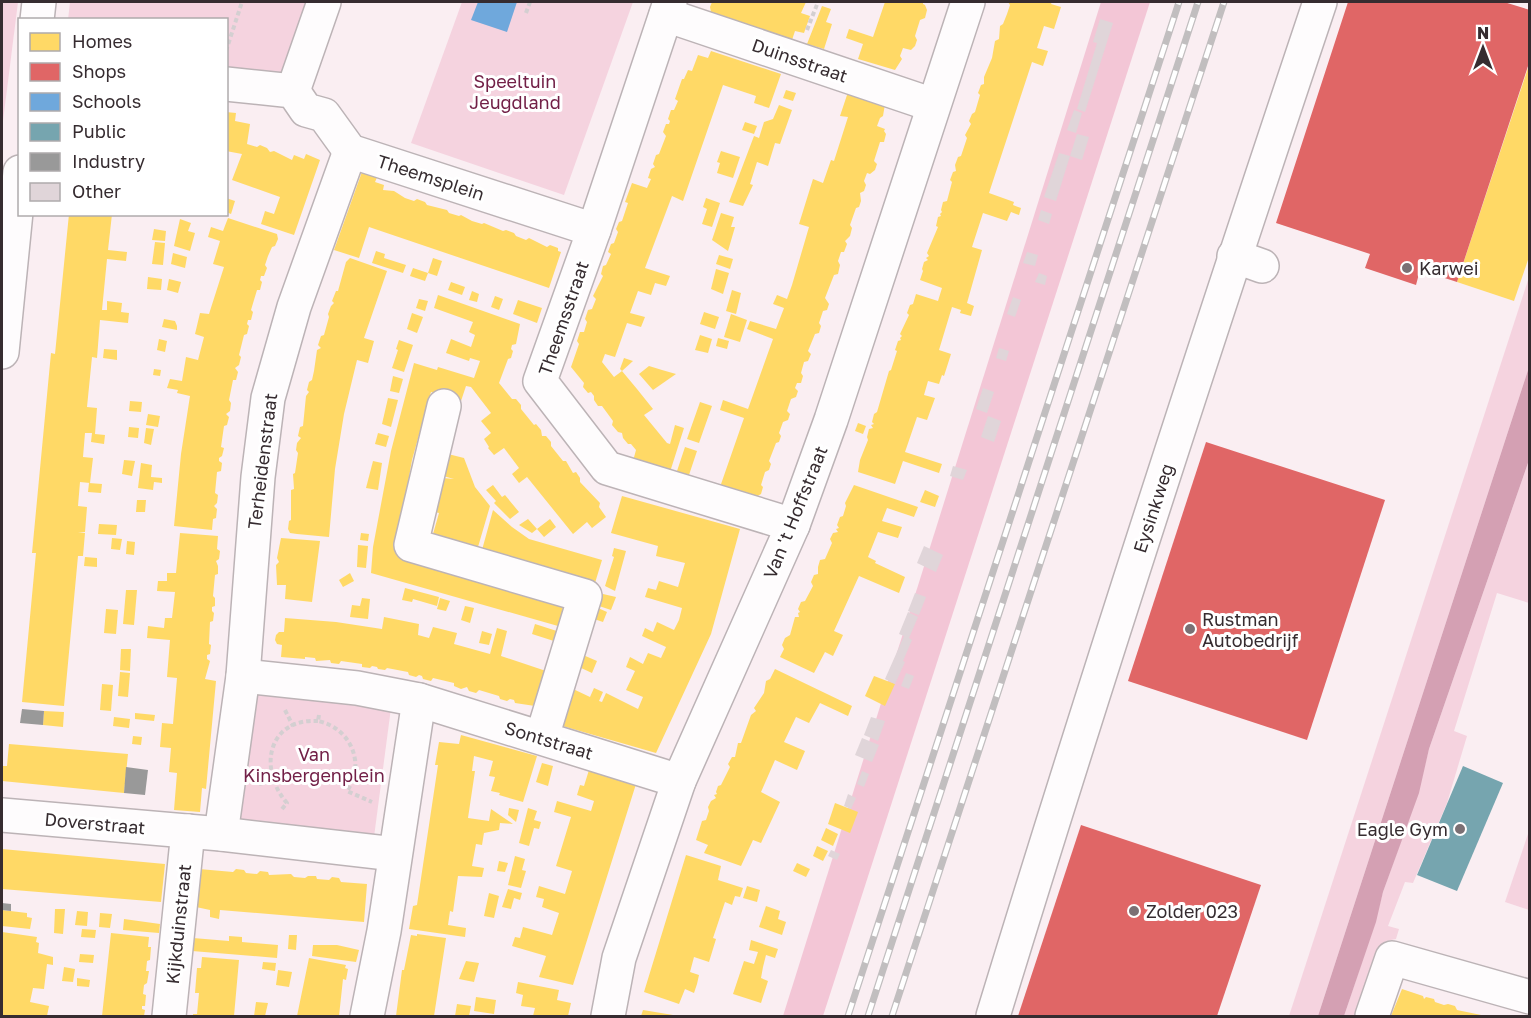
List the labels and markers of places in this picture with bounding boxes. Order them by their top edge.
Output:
place label: Karwei [1419,257,1478,279]
marker: Karwei [1400,261,1414,275]
place label: Rustman Autobedrijf [1202,608,1299,651]
marker: Rustman Autobedrijf [1183,622,1197,636]
place label: Eagle Gym [1357,818,1448,840]
marker: Eagle Gym [1453,822,1467,836]
place label: Zolder 023 [1146,900,1238,922]
marker: Zolder 023 [1127,904,1141,918]

